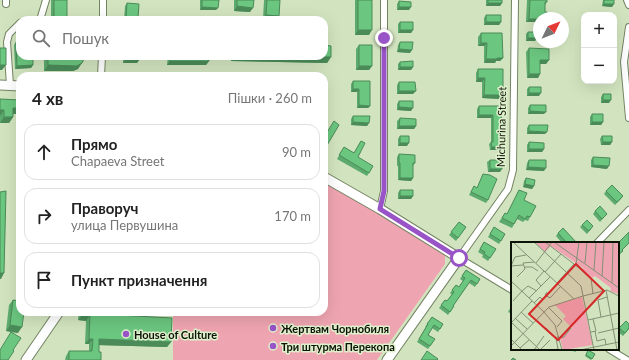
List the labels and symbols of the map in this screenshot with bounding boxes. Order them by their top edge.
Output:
north arrow [533,12,569,48]
route end [375,29,393,47]
street label: Michurina Street [494,87,508,167]
inset map [511,242,619,350]
route start [450,249,468,267]
place label: Жертвам Чорнобиля [281,322,389,335]
marker: Жертвам Чорнобиля [268,323,278,333]
place label: House of Culture [134,328,217,341]
marker: House of Culture [121,329,131,339]
place label: Три штурма Перекопа [281,340,395,353]
marker: Три штурма Перекопа [268,341,278,351]

